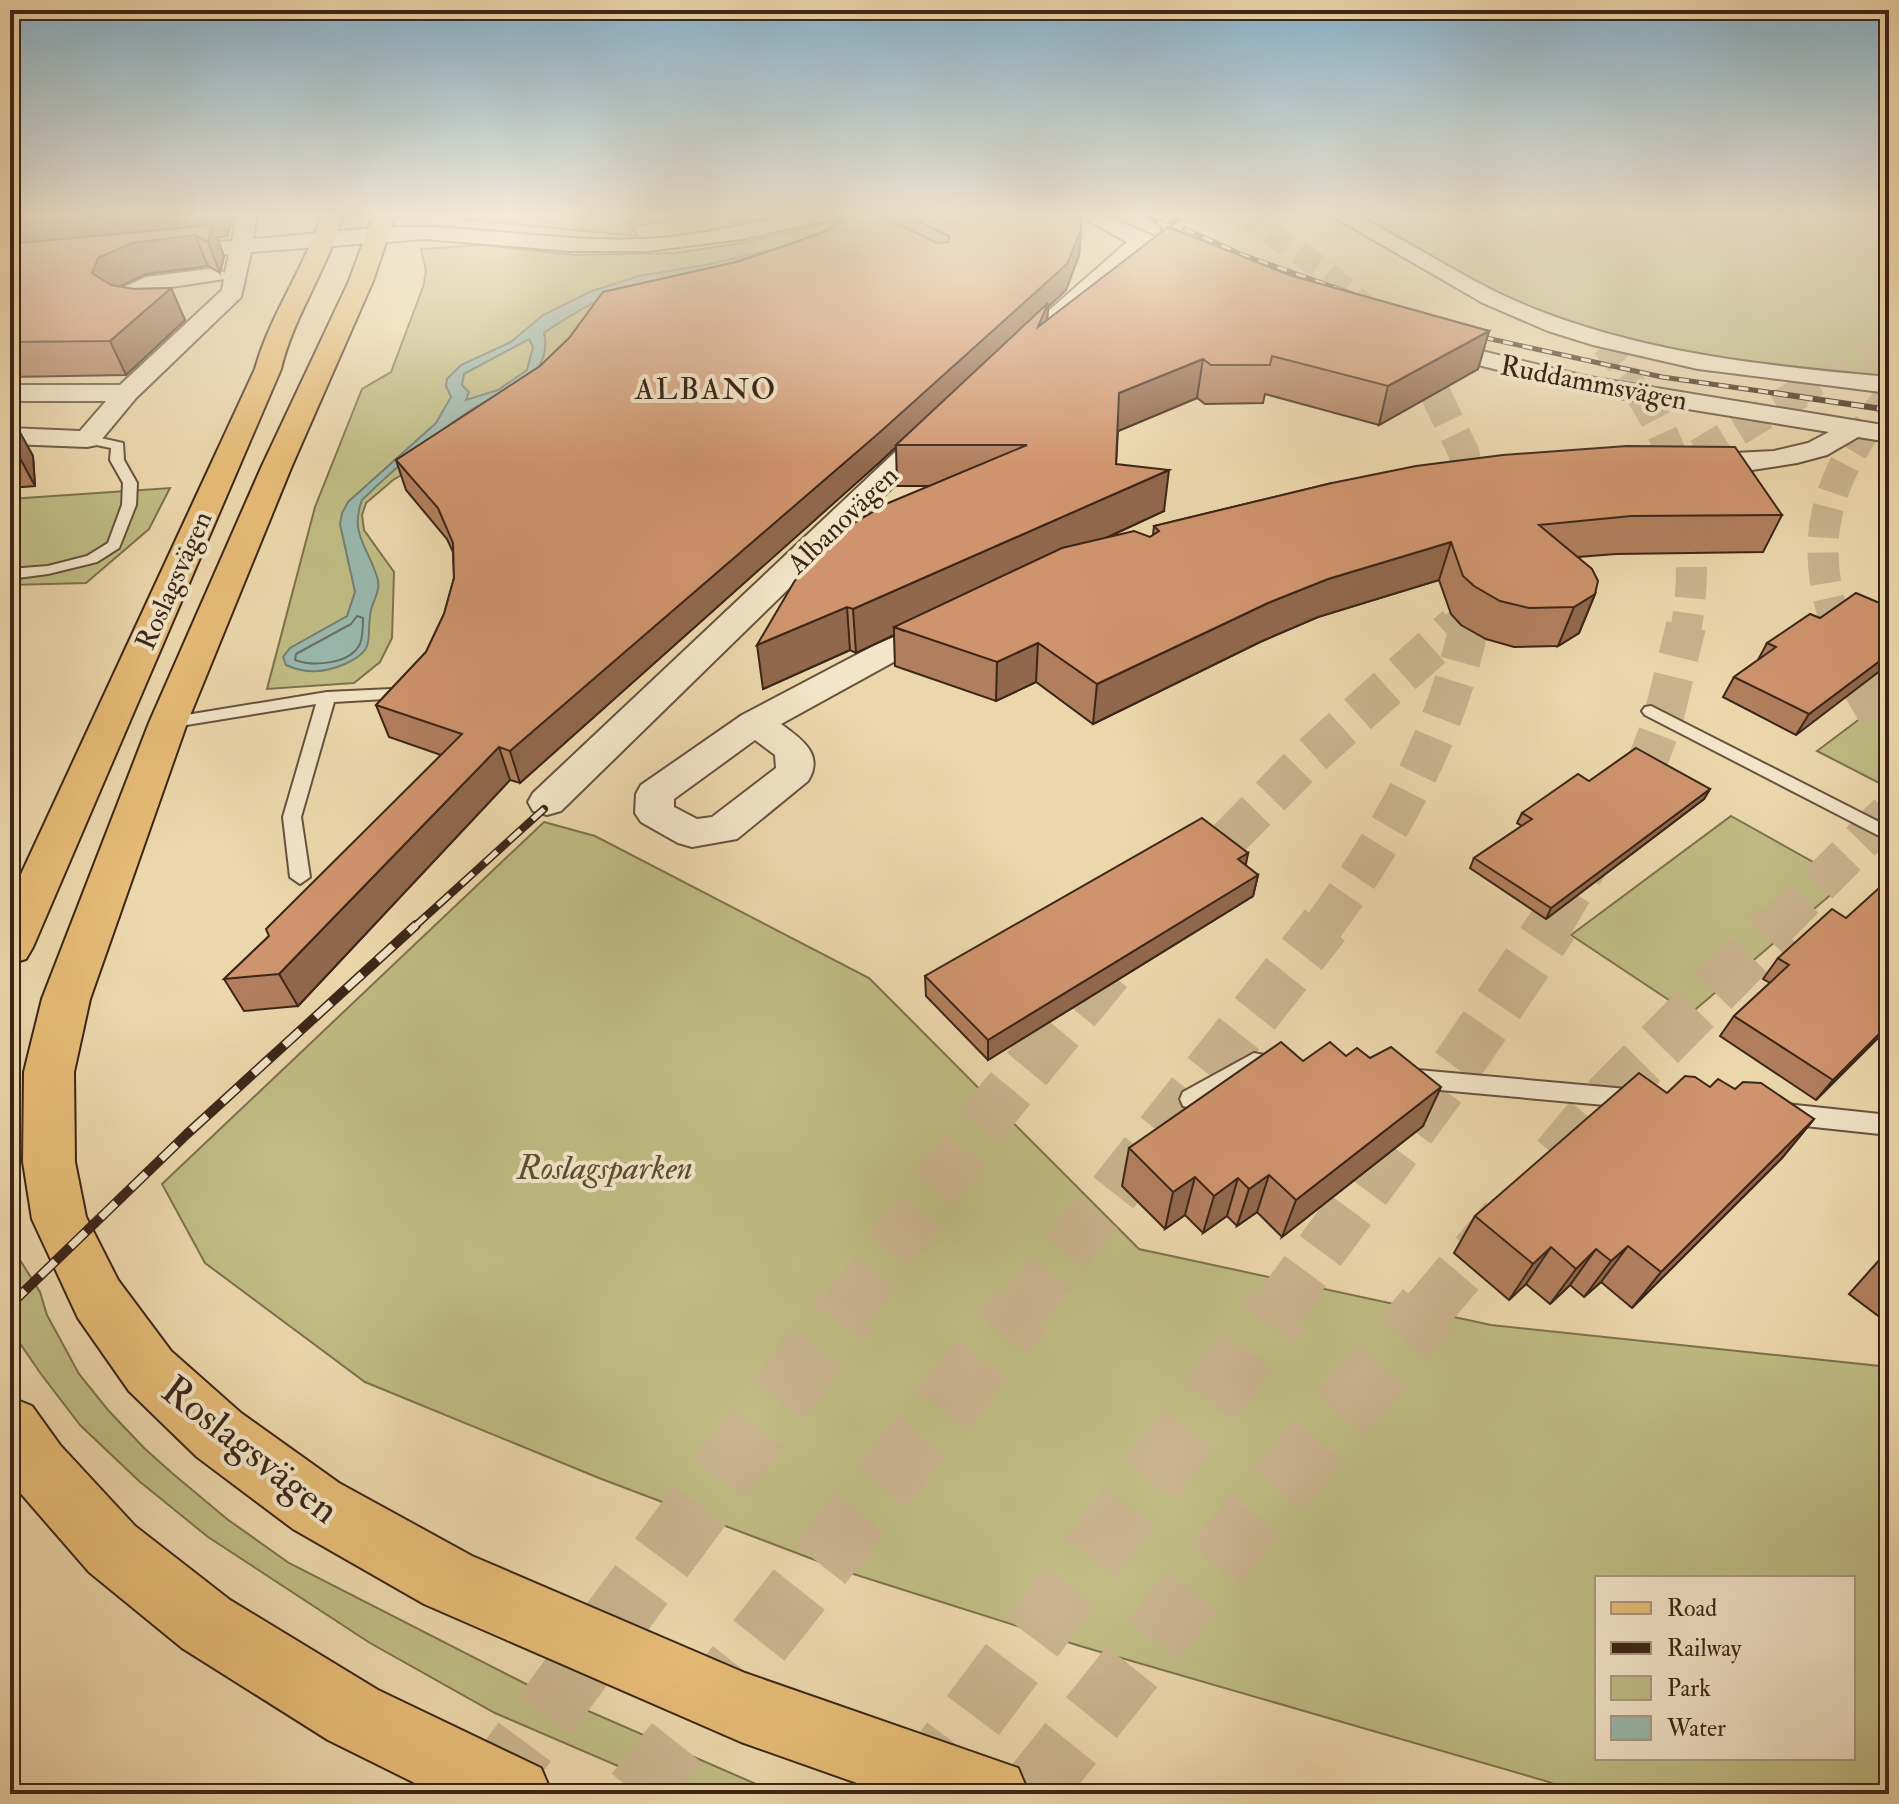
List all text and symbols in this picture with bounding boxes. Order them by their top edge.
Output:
street label: Ruddammsvägen [1497,348,1690,419]
district label: ALBANO [634,371,777,408]
street label: Albanovägen [779,458,906,582]
street label: Roslagsvägen [128,506,220,655]
park label: Roslagsparken [516,1147,693,1190]
street label: Roslagsvägen [151,1365,349,1535]
legend [1595,1576,1855,1760]
text: Road [1667,1593,1717,1624]
text: Railway [1667,1633,1742,1664]
text: Park [1667,1673,1711,1704]
text: Water [1666,1713,1726,1744]

